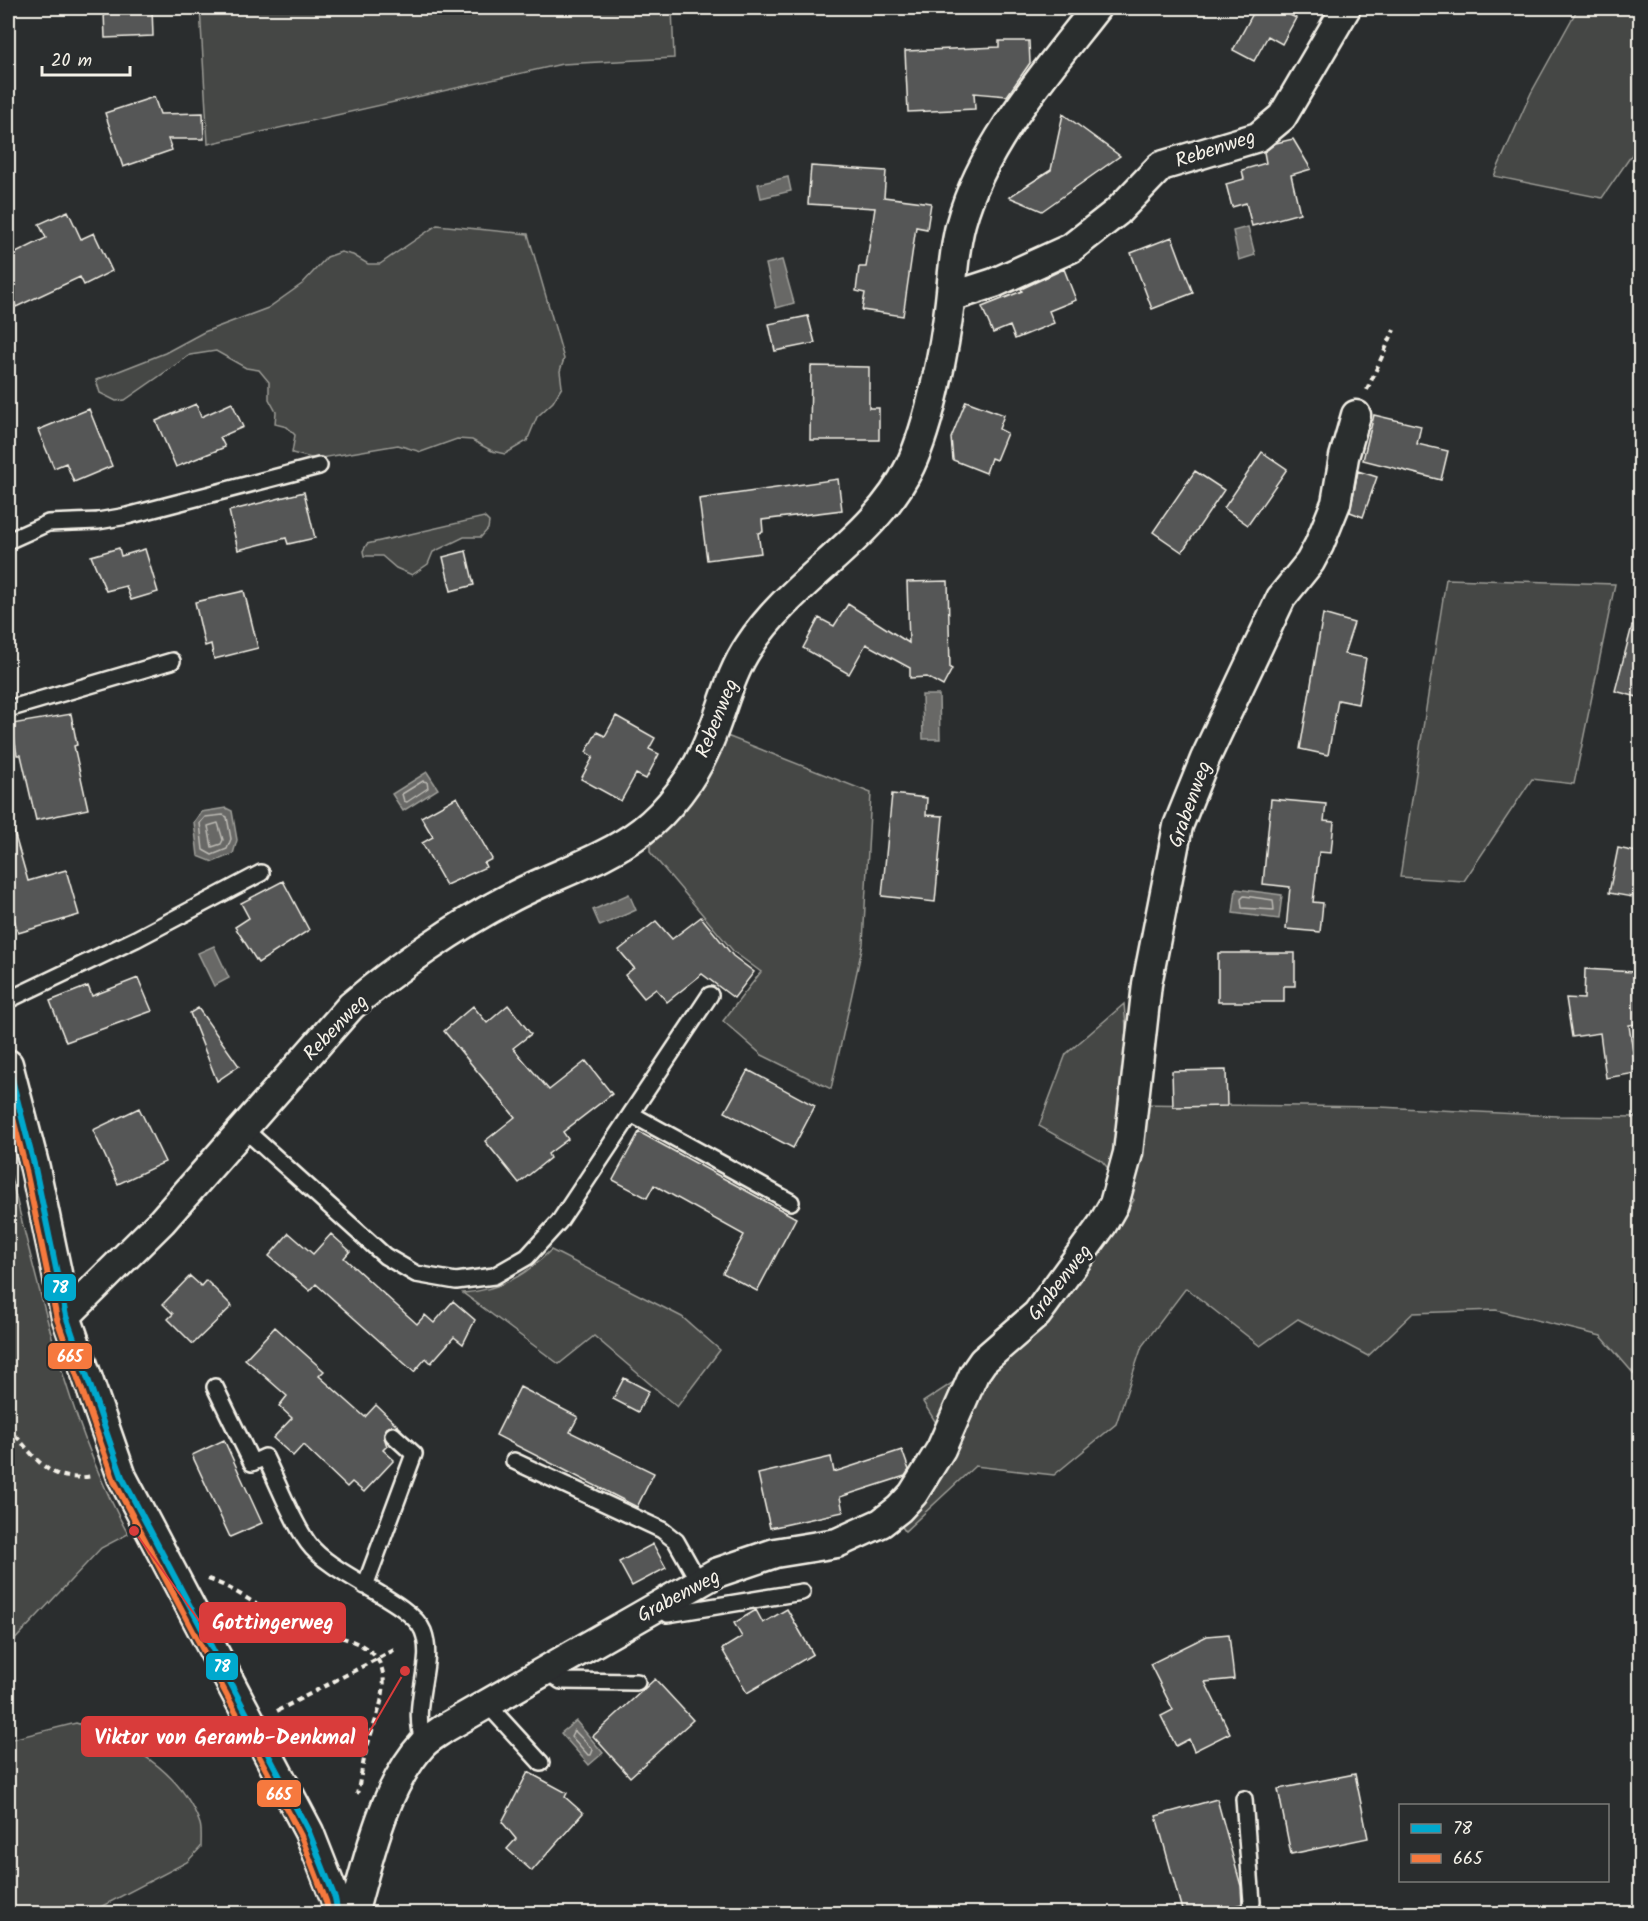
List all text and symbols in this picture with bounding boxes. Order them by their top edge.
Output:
scale bar [42,39,130,77]
text: 20 m [51,47,92,76]
street label: Rebenweg [1171,122,1260,178]
street label: Rebenweg [688,674,748,763]
street label: Grabenweg [1160,757,1221,853]
street label: Rebenweg [296,987,377,1069]
street label: Grabenweg [1020,1238,1101,1329]
line badge: 78 [43,1273,77,1302]
text: 78 [52,1276,69,1301]
line badge: 665 [47,1342,93,1370]
text: 665 [57,1345,85,1370]
street label: Grabenweg [632,1561,726,1632]
callout: Gottingerweg [200,1603,345,1642]
text: Gottingerweg [212,1607,334,1640]
line badge: 78 [205,1652,239,1681]
text: 78 [214,1655,231,1680]
callout: Viktor von Geramb-Denkmal [82,1717,367,1756]
text: Viktor von Geramb-Denkmal [95,1722,356,1755]
line badge: 665 [256,1779,302,1808]
text: 665 [266,1783,294,1808]
legend [1399,1804,1609,1882]
text: 78 [1453,1815,1472,1844]
text: 665 [1453,1845,1484,1874]

